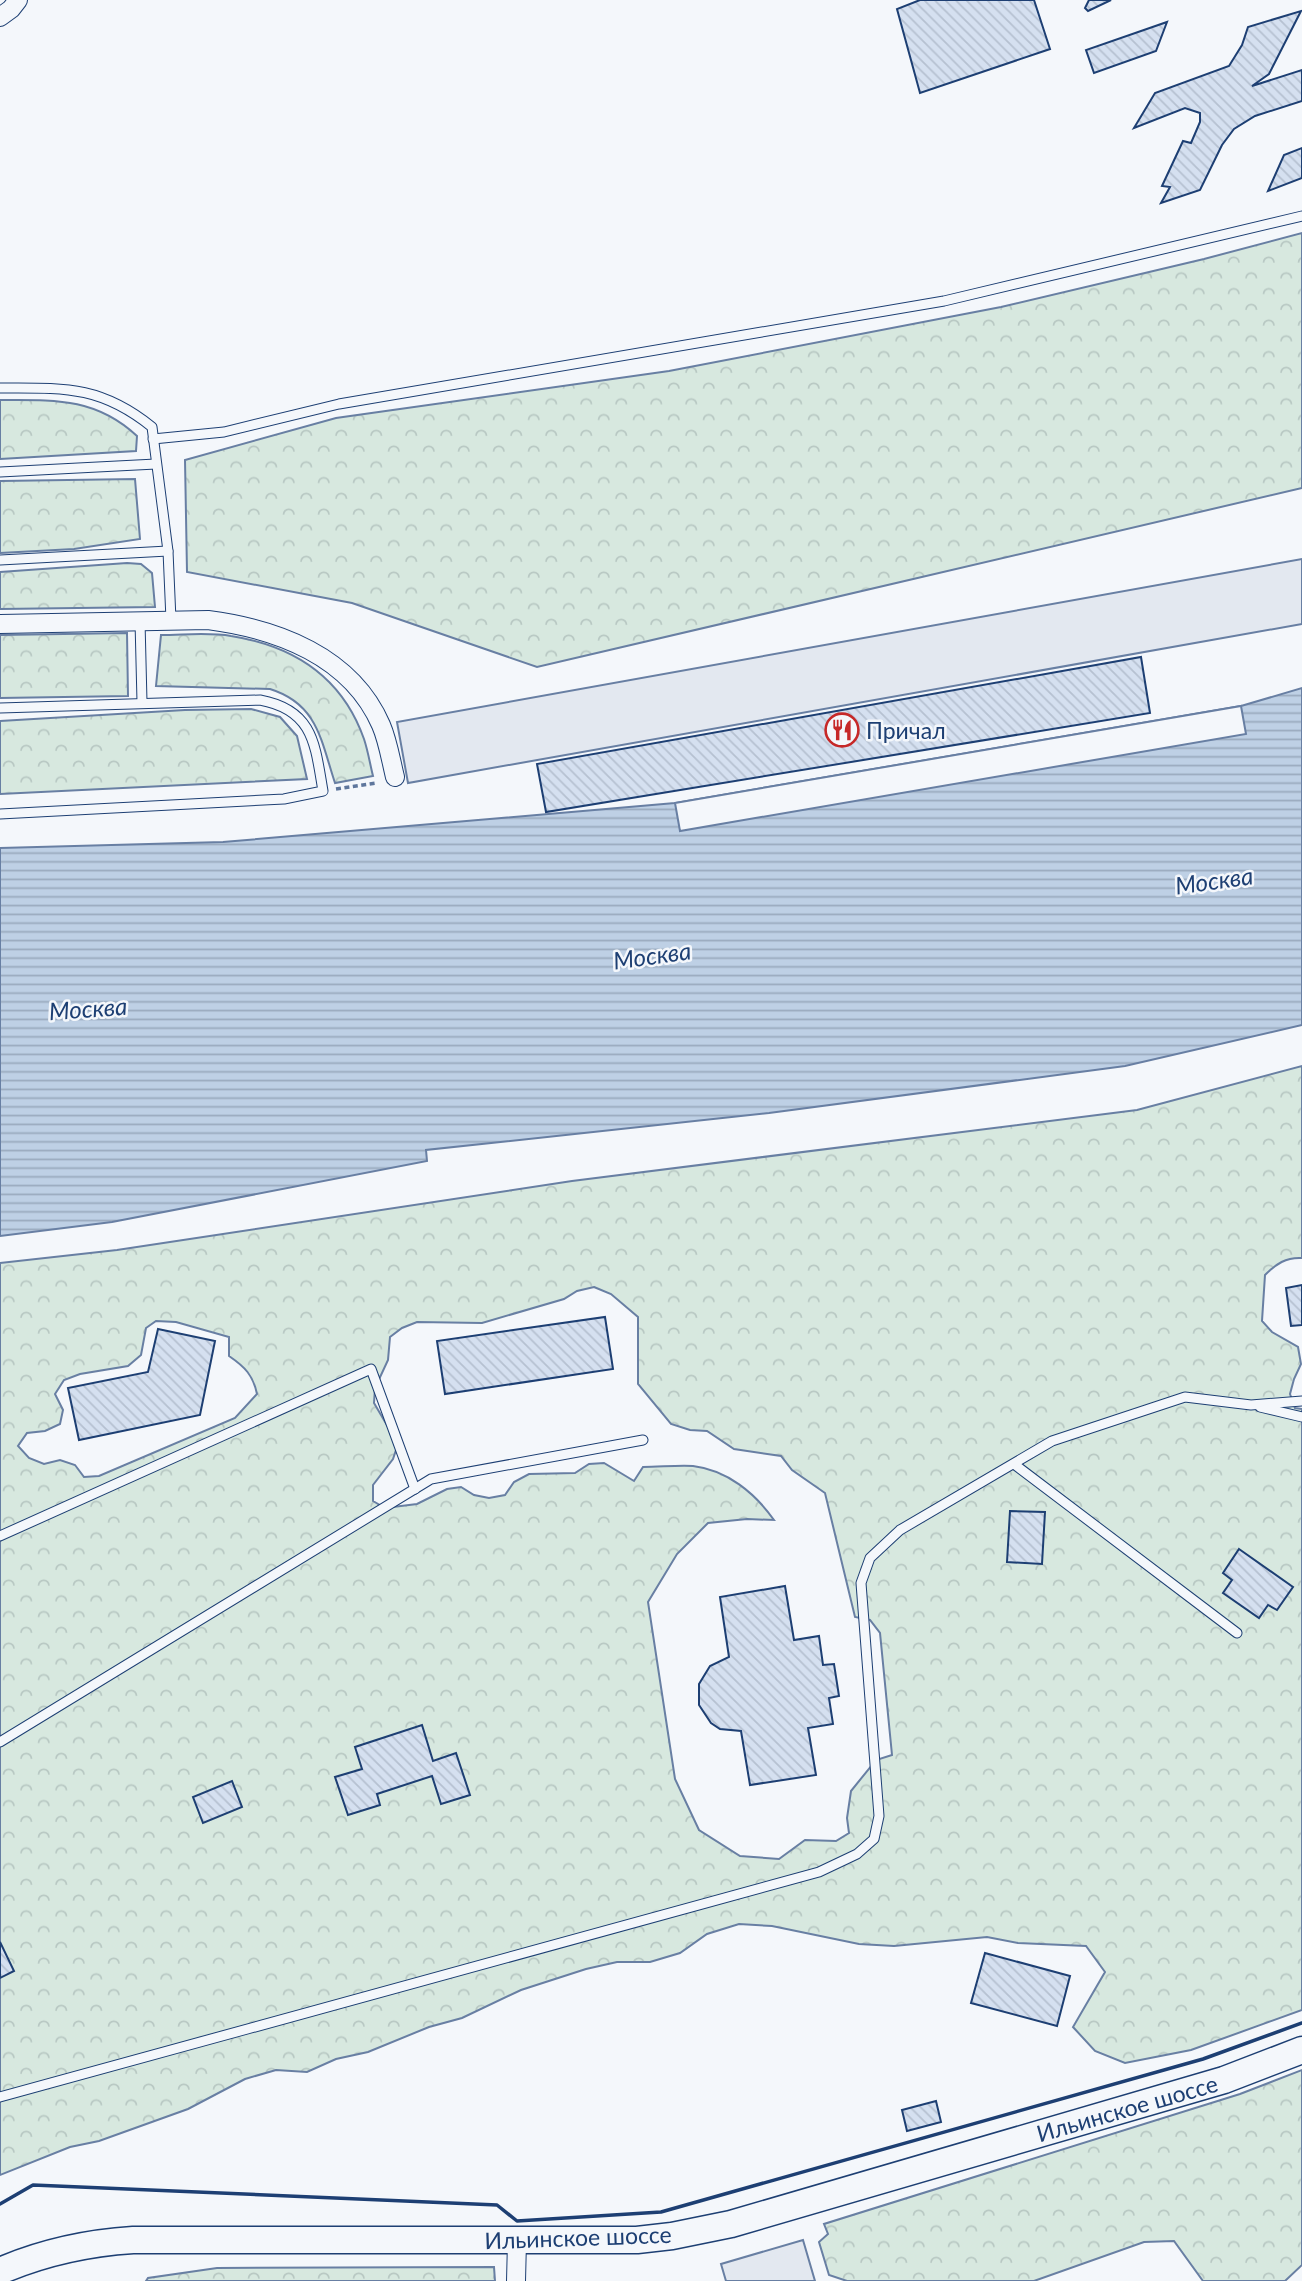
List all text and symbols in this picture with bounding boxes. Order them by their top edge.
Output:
restaurant icon: Причал [823,711,861,749]
place label: Причал [866,716,946,744]
water label: Москва [1173,860,1255,900]
water label: Москва [611,935,693,975]
water label: Москва [48,991,128,1025]
street label: Ильинское шоссе [1033,2069,1221,2147]
street label: Ильинское шоссе [484,2220,672,2254]

